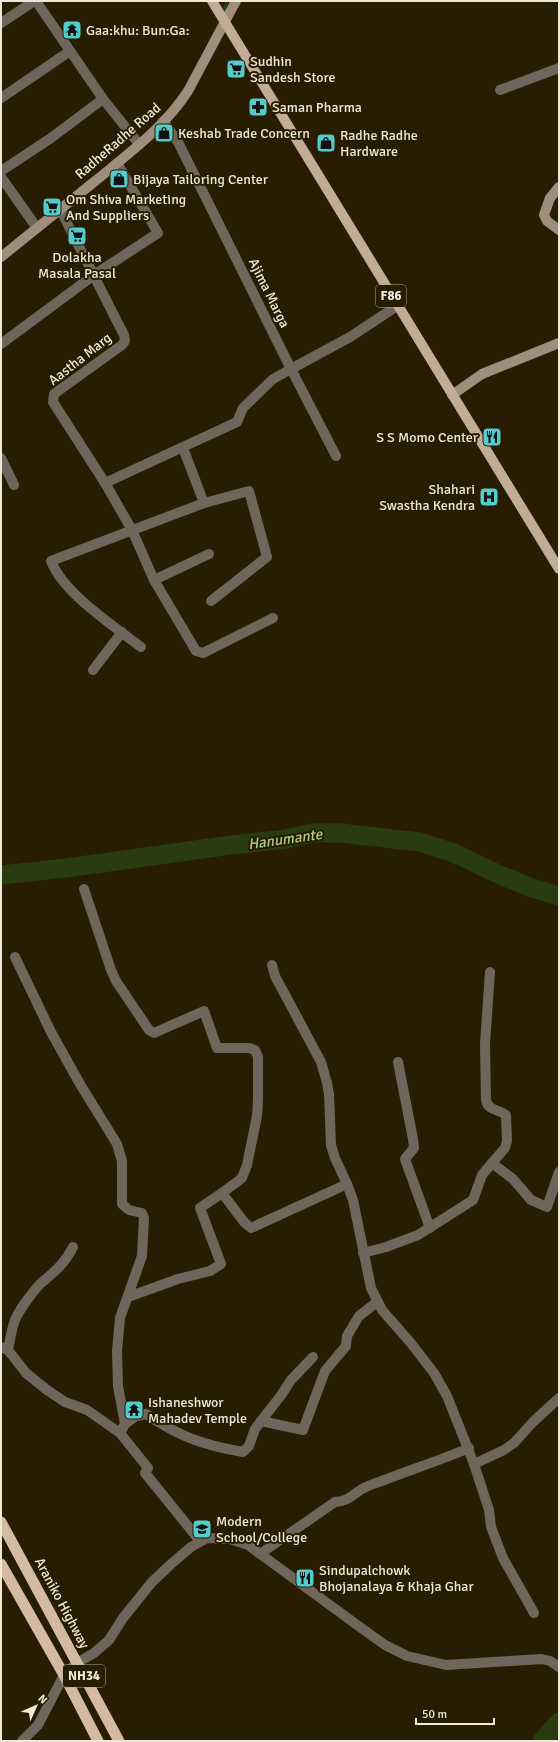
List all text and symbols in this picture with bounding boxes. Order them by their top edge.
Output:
temple icon: Gaa:khu: Bun:Ga: [61,19,83,41]
place label: Gaa:khu: Bun:Ga: [86,22,189,39]
place label: Sudhin Sandesh Store [250,53,336,86]
supermarket icon: Sudhin Sandesh Store [225,58,247,80]
pharmacy icon: Saman Pharma [247,96,269,118]
street label: RadheRadhe Road [72,99,164,183]
place label: Saman Pharma [272,99,362,116]
shop icon: Keshab Trade Concern [153,122,175,144]
place label: Keshab Trade Concern [178,125,310,142]
place label: Radhe Radhe Hardware [340,127,418,160]
shop icon: Radhe Radhe Hardware [315,132,337,154]
shop icon: Bijaya Tailoring Center [108,168,130,190]
place label: Bijaya Tailoring Center [133,171,269,188]
place label: Om Shiva Marketing And Suppliers [66,191,186,224]
supermarket icon: Om Shiva Marketing And Suppliers [41,196,63,218]
supermarket icon: Dolakha Masala Pasal [66,225,88,247]
place label: Dolakha Masala Pasal [38,249,116,282]
street label: Ajima Marga [245,255,293,331]
road number: F86 [376,285,406,307]
street label: Aastha Marg [45,329,115,389]
restaurant icon: S S Momo Center [481,426,503,448]
place label: S S Momo Center [376,429,479,446]
place label: Shahari Swastha Kendra [379,481,475,514]
hospital icon: Shahari Swastha Kendra [478,486,500,508]
water label: Hanumante [247,825,325,853]
place label: Ishaneshwor Mahadev Temple [148,1394,247,1427]
temple icon: Ishaneshwor Mahadev Temple [123,1399,145,1421]
place label: Modern School/College [216,1513,307,1546]
school or university icon: Modern School/College [191,1518,213,1540]
street label: Araniko Highway [31,1555,93,1652]
place label: Sindupalchowk Bhojanalaya & Khaja Ghar [319,1562,474,1595]
restaurant icon: Sindupalchowk Bhojanalaya & Khaja Ghar [294,1567,316,1589]
road number: NH34 [63,1665,105,1687]
north arrow [16,1686,56,1726]
text: N [35,1692,50,1707]
scale bar [416,1700,494,1726]
text: 50 m [422,1707,447,1722]

